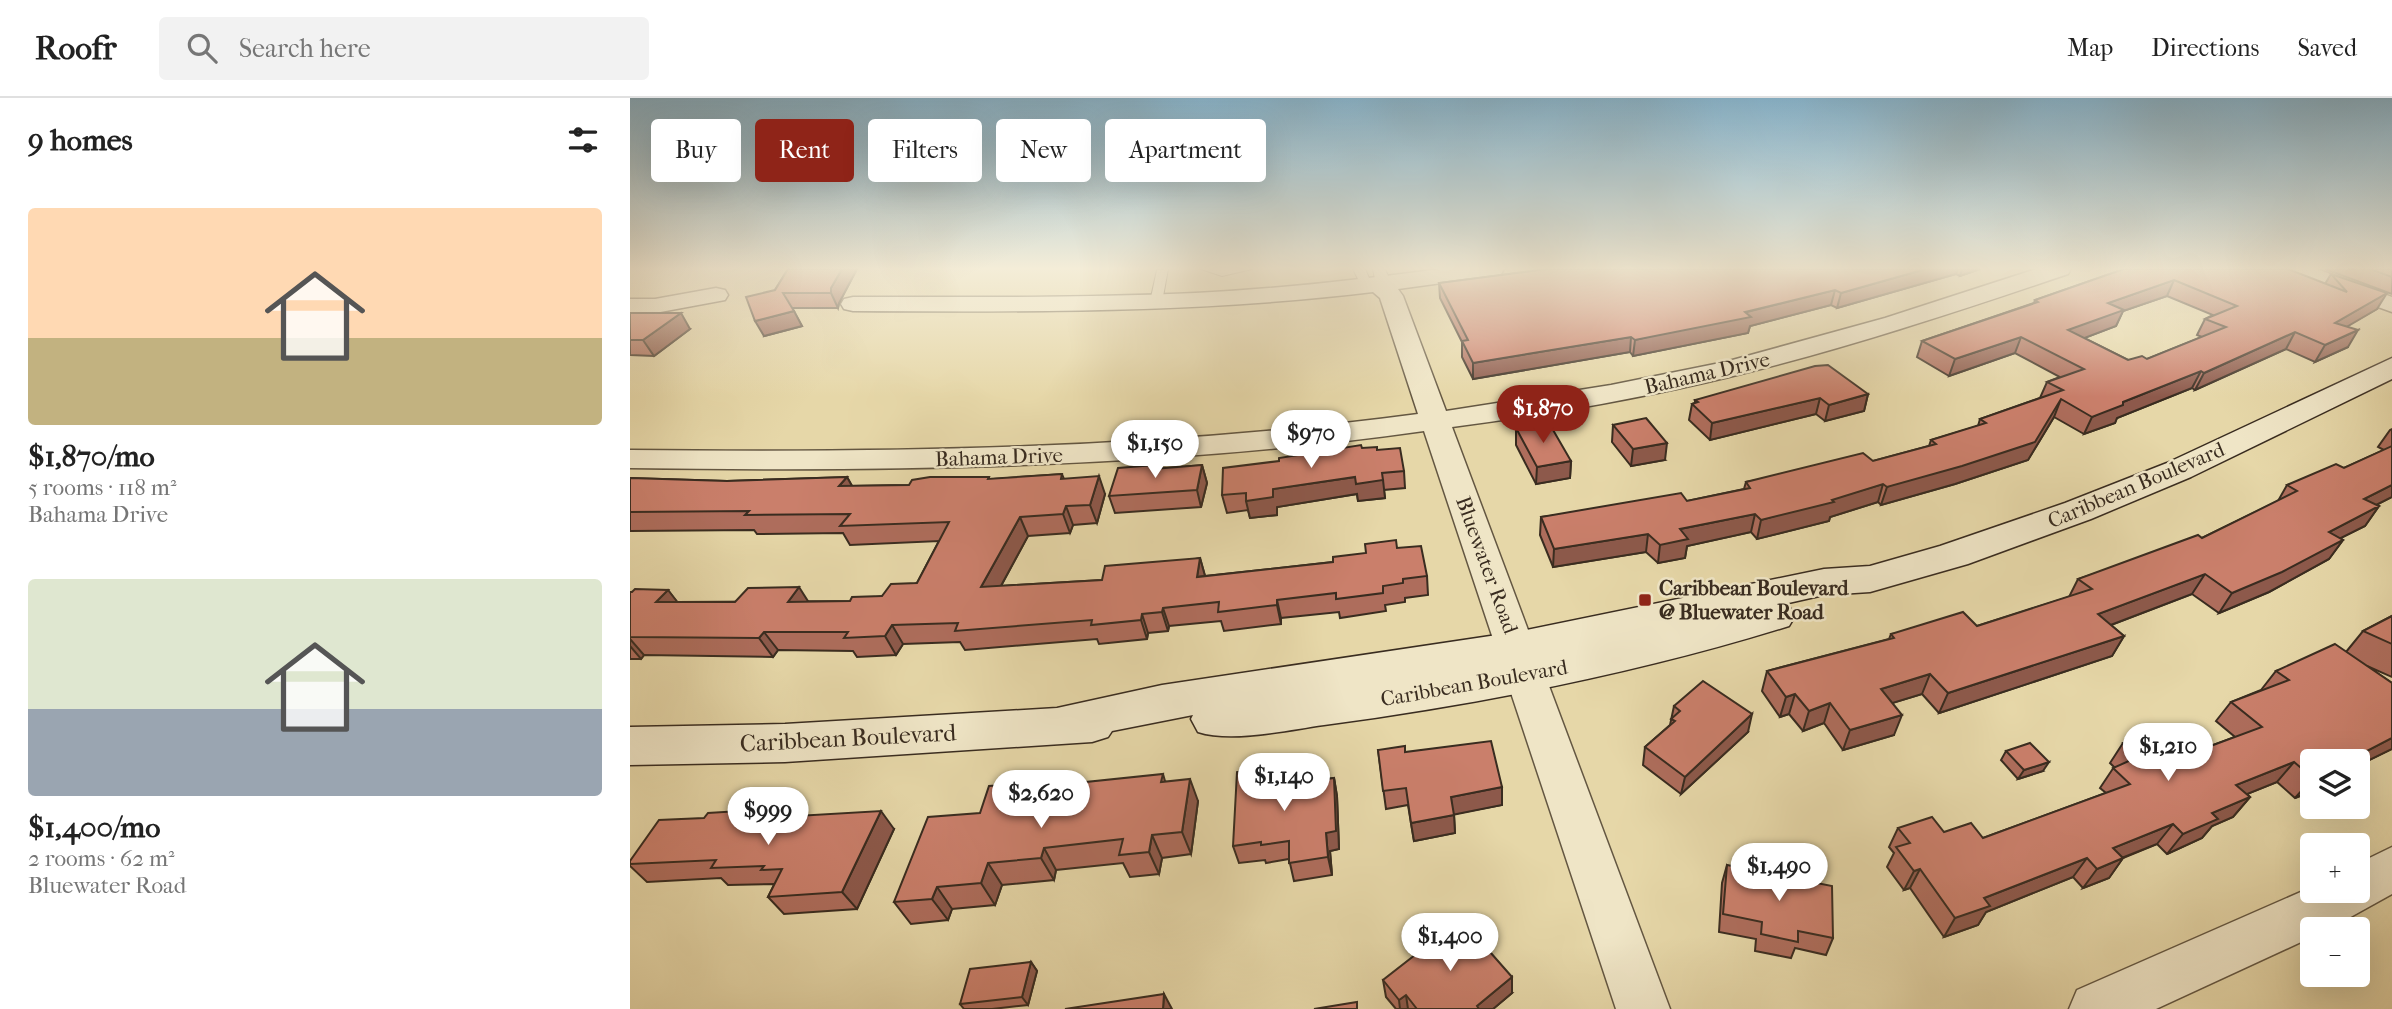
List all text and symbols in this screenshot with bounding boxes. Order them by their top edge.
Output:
search box [159,17,649,80]
text: Roofr [35,29,117,68]
icon: search [183,29,221,67]
text: Search here [239,33,371,64]
text: Map [2067,34,2113,62]
text: Directions [2151,34,2259,62]
text: Saved [2297,34,2357,62]
chip: Buy [651,119,741,182]
chip: Rent [755,119,854,182]
chip: Filters [868,119,982,182]
chip: New [996,119,1091,182]
chip: Apartment [1105,119,1266,182]
icon: filters [564,121,602,159]
text: 9 homes [28,123,133,158]
icon: home [252,253,378,379]
street label: Bahama Drive [1642,347,1772,399]
pin: $1,870 [1486,386,1600,445]
text: $1,870 [1513,394,1573,421]
pin: $970 [1270,410,1352,470]
text: $970 [1287,419,1335,446]
pin: $1,150 [1098,420,1212,480]
text: $1,150 [1127,429,1183,456]
street label: Caribbean Boulevard [2044,437,2228,533]
text: $1,870/mo [28,439,155,474]
street label: Bahama Drive [935,443,1063,471]
text: 5 rooms · 118 m² [28,474,176,501]
street label: Bluewater Road [1451,493,1523,638]
text: Bahama Drive [28,501,168,528]
place label: Caribbean Boulevard @ Bluewater Road [1659,576,1849,624]
marker: Caribbean Boulevard @ Bluewater Road [1637,592,1653,608]
icon: home [252,624,378,750]
street label: Caribbean Boulevard [1379,655,1570,711]
street label: Caribbean Boulevard [739,718,958,758]
pin: $1,210 [2111,724,2225,783]
text: $1,210 [2139,732,2197,759]
map controls [2300,749,2370,987]
button: layers [2300,749,2370,819]
pin: $1,140 [1227,754,1341,813]
text: $1,140 [1254,762,1314,789]
pin: $2,620 [984,770,1098,830]
text: $2,620 [1008,779,1074,806]
pin: $999 [727,788,809,847]
text: $999 [744,796,792,823]
text: $1,400/mo [28,810,160,845]
button: + [2300,833,2370,903]
pin: $1,490 [1722,844,1836,903]
text: 2 rooms · 62 m² [28,845,175,872]
text: $1,490 [1747,852,1811,879]
text: Bluewater Road [28,872,186,899]
pin: $1,400 [1393,914,1507,973]
button: − [2300,917,2370,987]
text: $1,400 [1417,922,1483,949]

